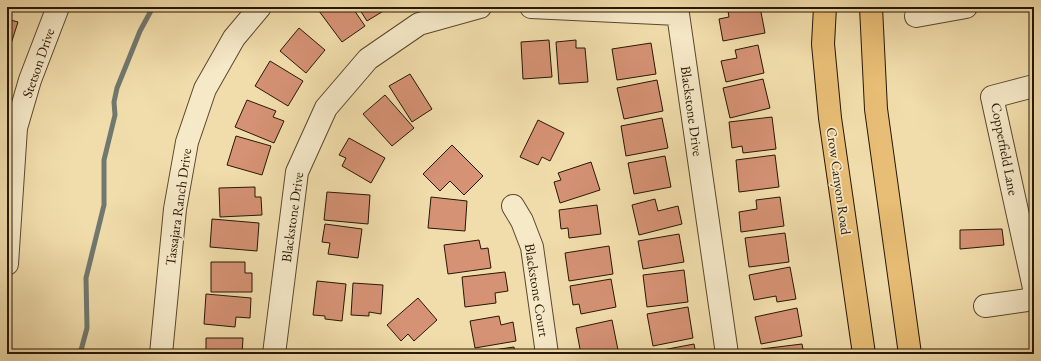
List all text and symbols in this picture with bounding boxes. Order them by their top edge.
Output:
street label: Stetson Drive [18,25,58,100]
street label: Blackstone Drive [677,65,707,158]
street label: Copperfield Lane [987,101,1023,197]
street label: Crow Canyon Road [823,126,856,237]
street label: Tassajara Ranch Drive [161,147,195,267]
street label: Blackstone Drive [277,170,307,263]
street label: Blackstone Court [521,242,553,339]

